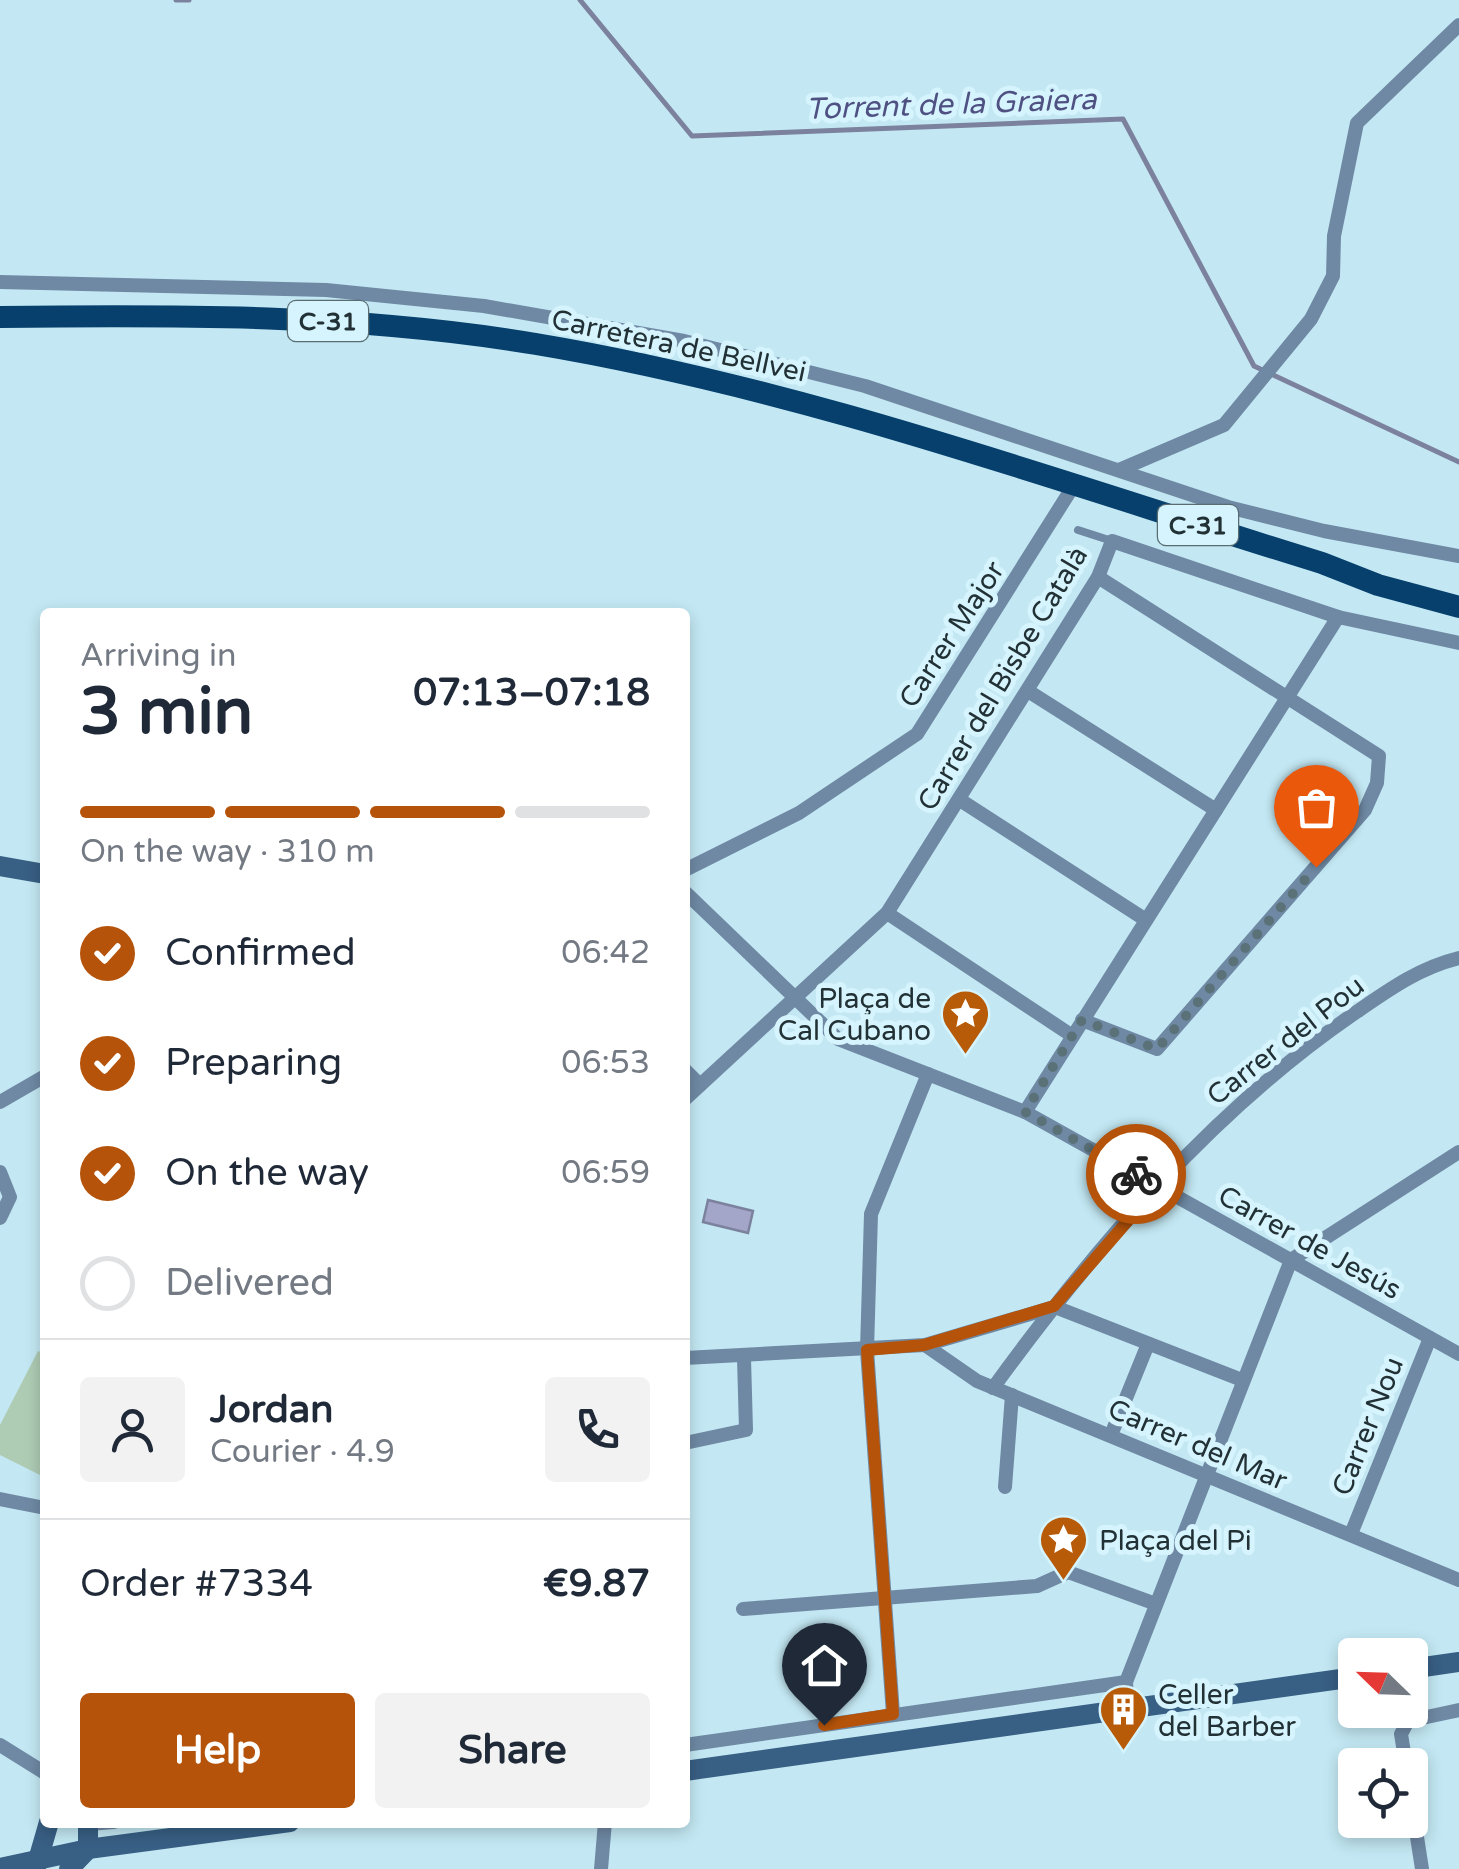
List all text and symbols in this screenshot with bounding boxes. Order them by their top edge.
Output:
water label: Torrent de la Graiera [805,81,1098,128]
road number: C-31 [288,301,368,341]
street label: Carretera de Bellvei [548,302,809,390]
road number: C-31 [1158,505,1238,545]
street label: Carrer del Bisbe Català [910,540,1095,817]
street label: Carrer Major [892,555,1012,714]
text: Arriving in [80,637,237,675]
text: 07:13–07:18 [413,670,650,716]
text: 3 min [80,673,253,752]
pin [1274,765,1359,868]
icon: bag [1289,780,1344,835]
text: On the way · 310 m [80,833,375,871]
icon: check [80,926,135,981]
text: Confirmed [165,930,356,976]
text: 06:42 [561,934,650,972]
street label: Carrer del Pou [1200,969,1371,1113]
place label: Plaça de Cal Cubano [778,982,931,1048]
place icon: Plaça de Cal Cubano [940,988,992,1056]
icon: check [80,1036,135,1091]
text: Preparing [165,1040,342,1086]
text: 06:53 [561,1044,650,1082]
courier [1086,1124,1186,1224]
icon: check [80,1146,135,1201]
icon: bike [1109,1147,1164,1202]
text: On the way [165,1150,369,1196]
text: 06:59 [561,1154,650,1192]
street label: Carrer de Jesús [1212,1179,1407,1307]
text: Delivered [165,1260,334,1306]
street label: Carrer Nou [1325,1352,1411,1501]
button: person [80,1377,185,1482]
button: phone [545,1377,650,1482]
text: Jordan [210,1387,333,1433]
street label: Carrer del Mar [1103,1392,1293,1498]
text: Courier · 4.9 [210,1433,395,1471]
place icon: Plaça del Pi [1038,1514,1090,1582]
place label: Plaça del Pi [1099,1524,1252,1558]
text: Order #7334 [80,1561,313,1607]
text: €9.87 [543,1561,650,1607]
pin [782,1623,867,1726]
icon: home [797,1638,852,1693]
north arrow [1338,1638,1428,1728]
map controls [1338,1638,1428,1838]
place label: Celler del Barber [1158,1678,1296,1744]
building icon: Celler del Barber [1097,1684,1149,1752]
button: Help [80,1693,355,1808]
button: Share [375,1693,650,1808]
button: locate [1338,1748,1428,1838]

